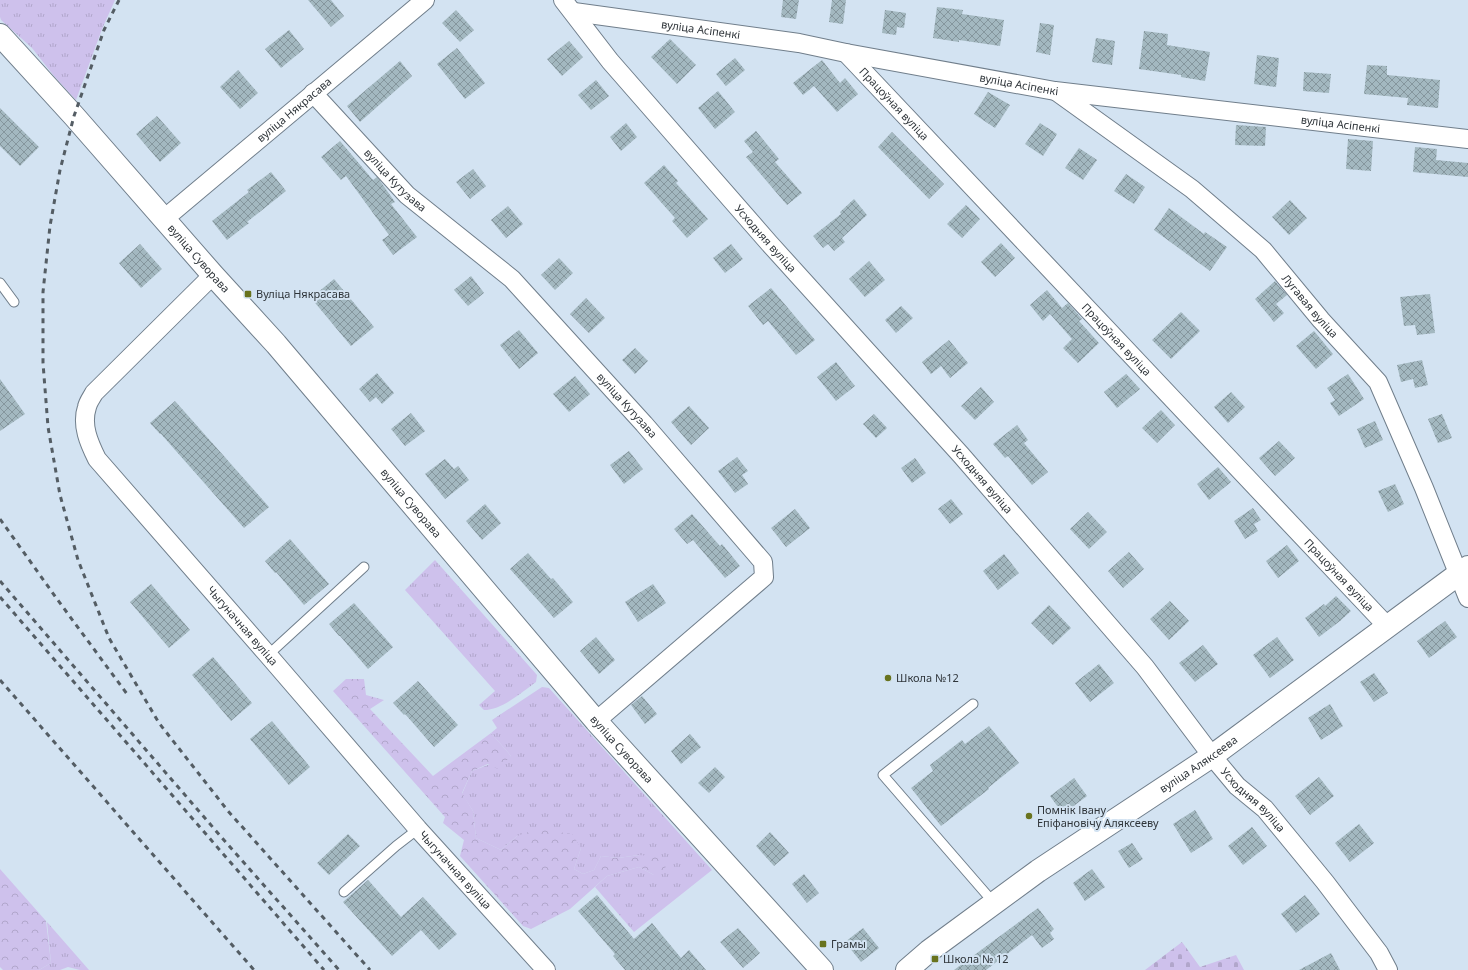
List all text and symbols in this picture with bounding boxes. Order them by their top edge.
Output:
street label: вуліца Асіпенкі [660,16,741,42]
street label: Працоўная вуліца [856,64,932,143]
street label: вуліца Асіпенкі [979,69,1059,98]
street label: вуліца Някрасава [253,74,334,145]
street label: вуліца Асіпенкі [1300,112,1381,136]
street label: вуліца Кутузава [361,145,430,215]
street label: Усходняя вуліца [732,201,800,275]
street label: вуліца Суворава [165,221,233,296]
street label: Лугавая вуліца [1279,271,1342,341]
place label: Вуліца Някрасава [256,286,350,301]
marker: Вуліца Някрасава [243,289,253,299]
street label: Працоўная вуліца [1079,299,1155,379]
street label: вуліца Кутузава [594,369,661,441]
street label: Усходняя вуліца [949,442,1016,516]
street label: вуліца Суворава [378,465,445,541]
street label: Працоўная вуліца [1301,535,1377,614]
street label: Чыгуначная вуліца [204,582,282,668]
place label: Школа №12 [896,670,959,685]
marker: Школа №12 [883,673,893,683]
street label: вуліца Суворава [587,712,657,786]
street label: вуліца Аляксеева [1156,732,1240,796]
street label: Усходняя вуліца [1218,764,1289,835]
place label: Помнік Івану Епіфановічу Аляксееву [1037,802,1159,830]
marker: Помнік Івану Епіфановічу Аляксееву [1024,811,1034,821]
street label: Чыгуначная вуліца [416,827,495,912]
place label: Грамы [831,936,866,951]
marker: Грамы [818,939,828,949]
place label: Школа № 12 [943,951,1009,966]
marker: Школа № 12 [930,954,940,964]

